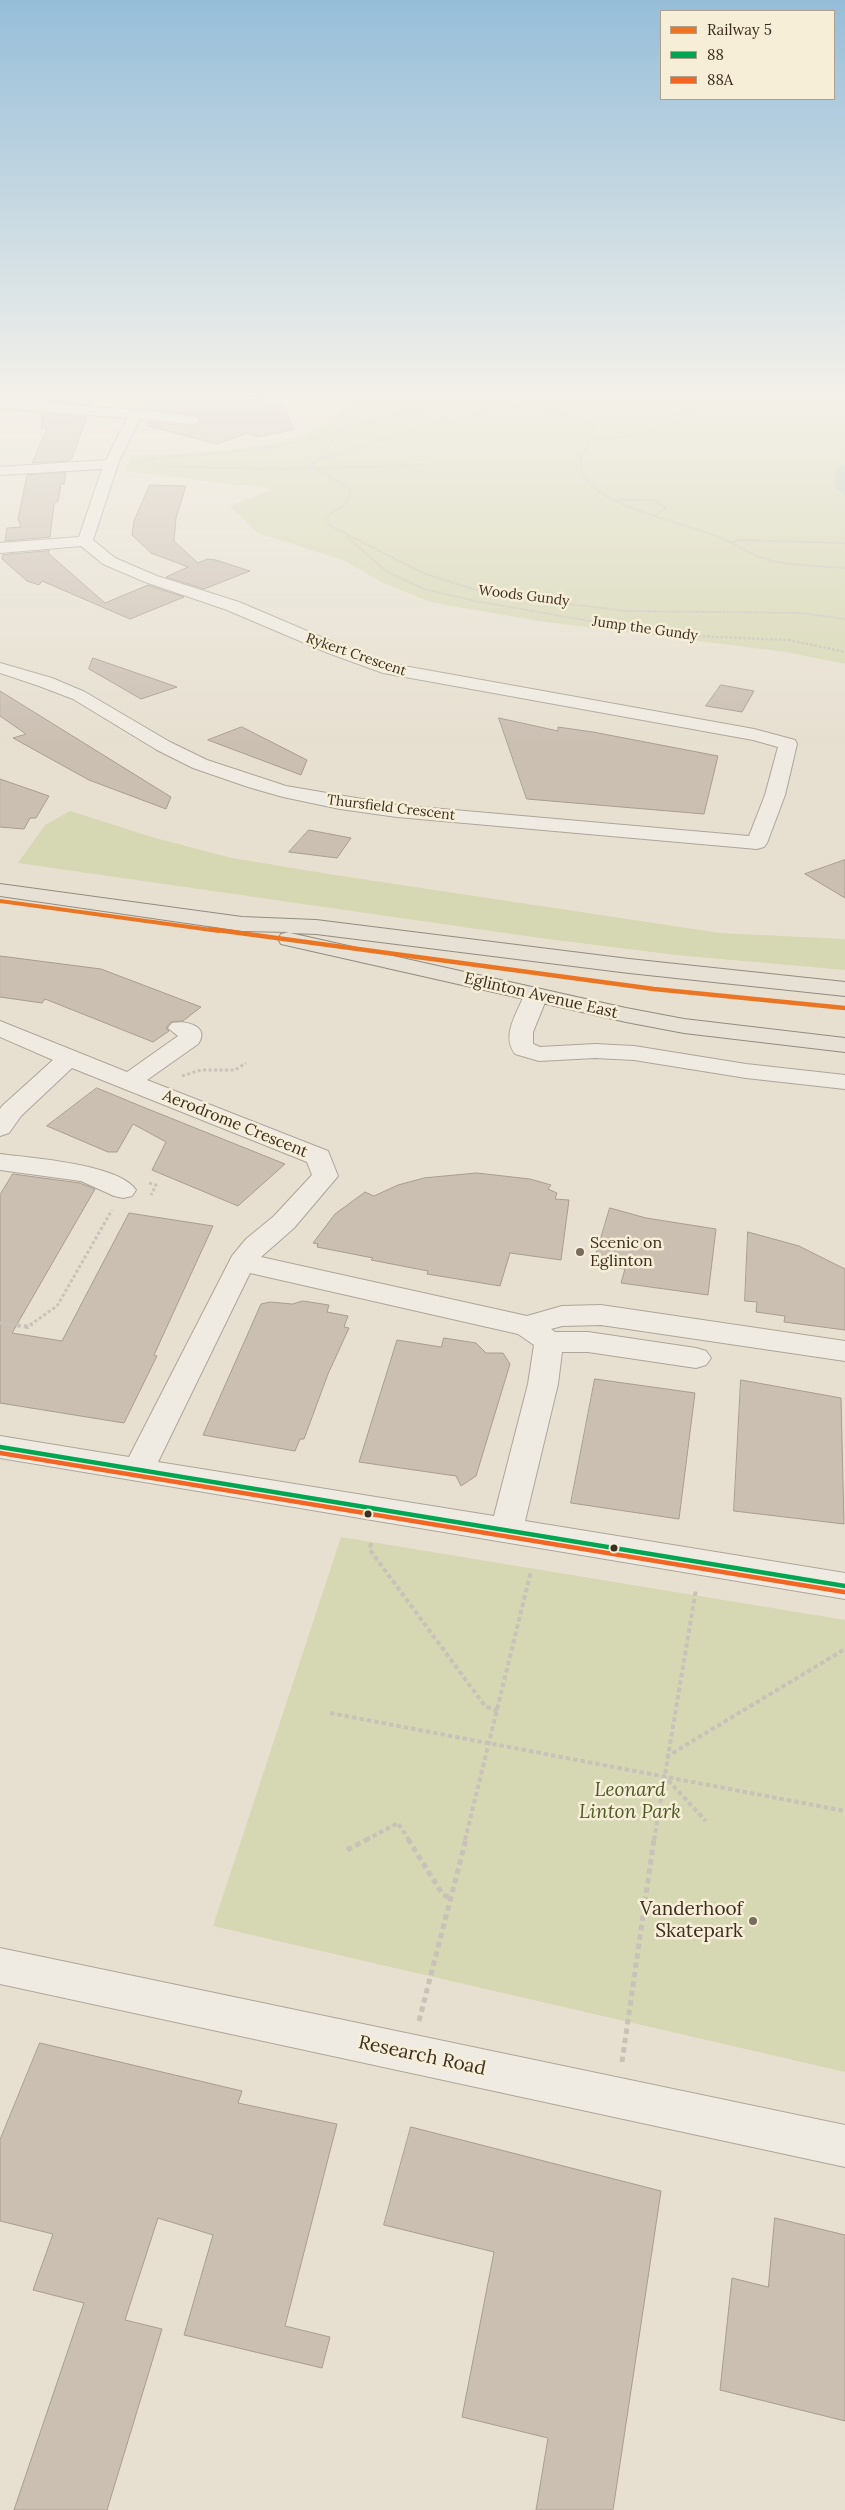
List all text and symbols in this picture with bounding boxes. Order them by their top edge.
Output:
legend [660,10,835,100]
text: Railway 5 [707,20,772,39]
text: 88 [707,45,724,64]
text: 88A [707,70,733,89]
street label: Woods Gundy [478,582,570,610]
street label: Jump the Gundy [591,613,699,645]
street label: Rykert Crescent [304,630,408,680]
street label: Thursfield Crescent [326,792,456,824]
street label: Eglinton Avenue East [462,969,620,1023]
street label: Aerodrome Crescent [160,1086,310,1162]
place label: Scenic on Eglinton [590,1233,662,1271]
marker: Scenic on Eglinton [574,1246,586,1258]
unlabelled marker [363,1509,373,1519]
unlabelled marker [609,1543,619,1553]
park label: Leonard Linton Park [579,1780,681,1824]
place label: Vanderhoof Skatepark [640,1899,743,1943]
marker: Vanderhoof Skatepark [747,1915,759,1927]
street label: Research Road [356,2031,488,2081]

